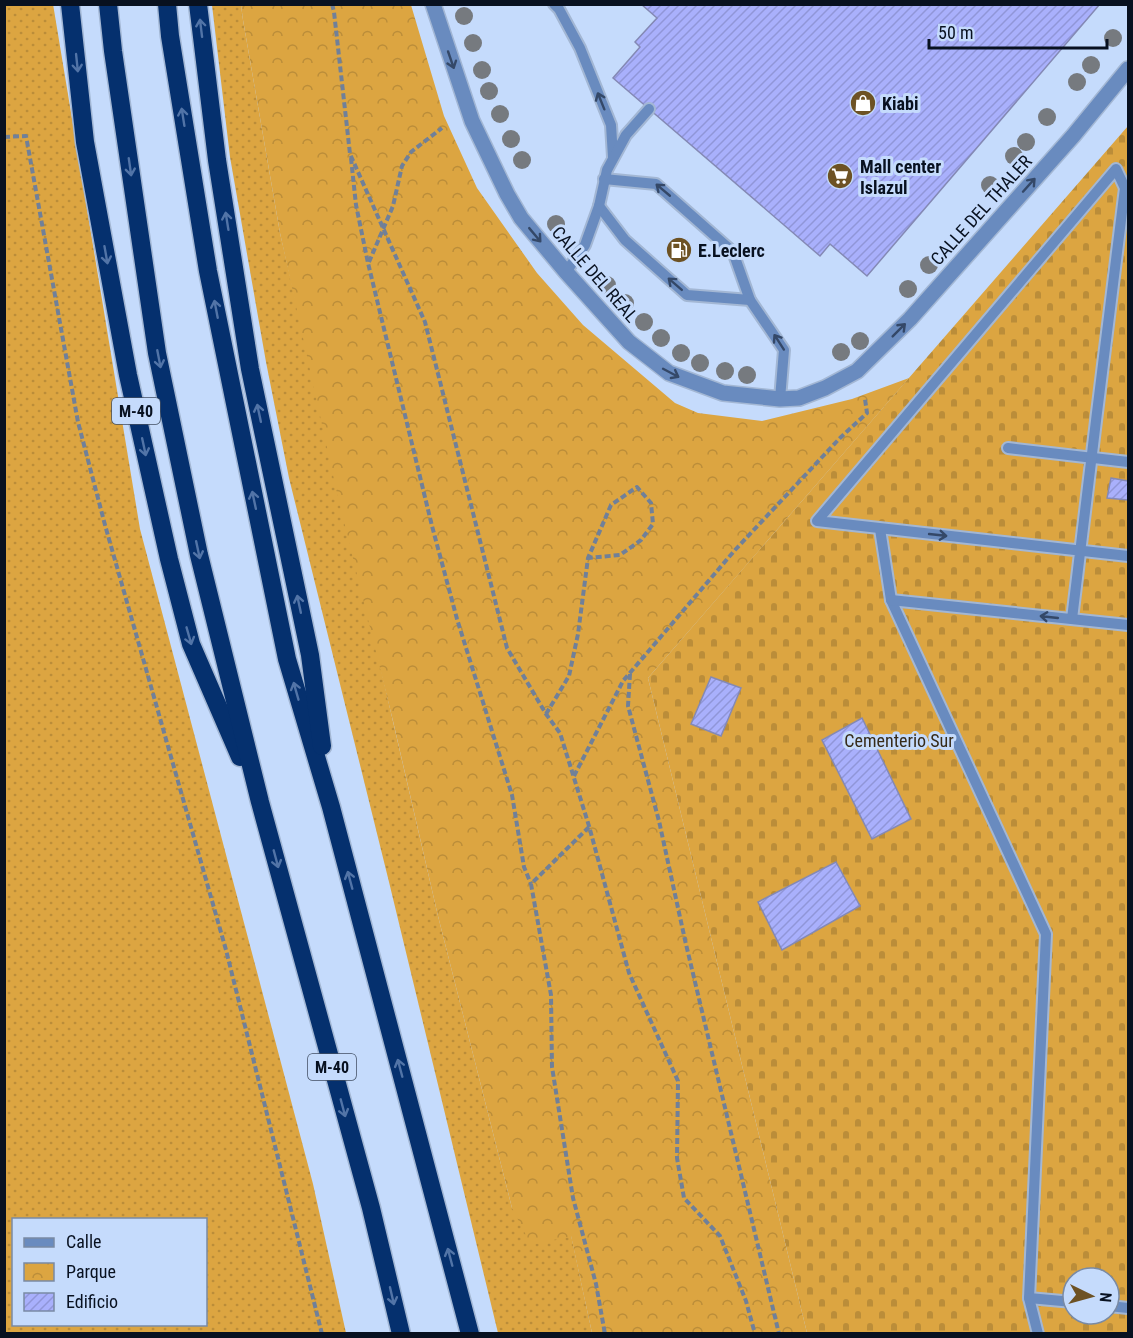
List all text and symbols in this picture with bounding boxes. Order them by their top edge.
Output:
scale bar [929,12,1108,50]
one-way arrow [195,18,206,38]
text: 50 m [938,22,973,43]
one-way arrow [446,50,457,69]
one-way arrow [71,52,82,72]
shop icon: Kiabi [848,88,878,118]
one-way arrow [595,92,606,111]
place label: Kiabi [882,93,918,114]
one-way arrow [177,108,188,127]
street label: CALLE DEL THALER [926,150,1036,269]
one-way arrow [124,156,135,176]
place label: Mall center Islazul [860,156,941,198]
supermarket icon: Mall center Islazul [825,161,855,191]
one-way arrow [1022,178,1036,193]
one-way arrow [655,184,671,197]
one-way arrow [221,212,232,231]
street label: CALLE DEL REAL [548,222,643,327]
one-way arrow [528,227,542,242]
fuel station icon: E.Leclerc [664,235,694,265]
place label: E.Leclerc [698,240,765,261]
one-way arrow [101,245,112,265]
one-way arrow [668,277,683,291]
one-way arrow [210,300,221,319]
one-way arrow [891,323,906,337]
one-way arrow [772,334,784,351]
one-way arrow [154,349,165,369]
one-way arrow [662,367,680,379]
road number: M-40 [112,398,160,424]
one-way arrow [253,404,264,424]
one-way arrow [139,436,150,456]
one-way arrow [248,491,259,511]
one-way arrow [928,530,948,541]
one-way arrow [193,540,204,560]
one-way arrow [293,595,304,614]
one-way arrow [1040,611,1060,622]
one-way arrow [184,626,195,645]
one-way arrow [290,681,301,700]
park label: Cementerio Sur [844,730,954,751]
one-way arrow [270,849,282,868]
one-way arrow [344,870,355,889]
road number: M-40 [308,1054,356,1080]
one-way arrow [394,1059,405,1078]
one-way arrow [338,1098,350,1117]
legend [12,1218,207,1326]
text: Calle [66,1231,102,1252]
one-way arrow [443,1247,455,1266]
text: Parque [66,1261,116,1282]
north arrow [1061,1266,1121,1326]
one-way arrow [386,1287,398,1306]
text: Edificio [66,1291,118,1312]
text: N [1096,1292,1115,1303]

